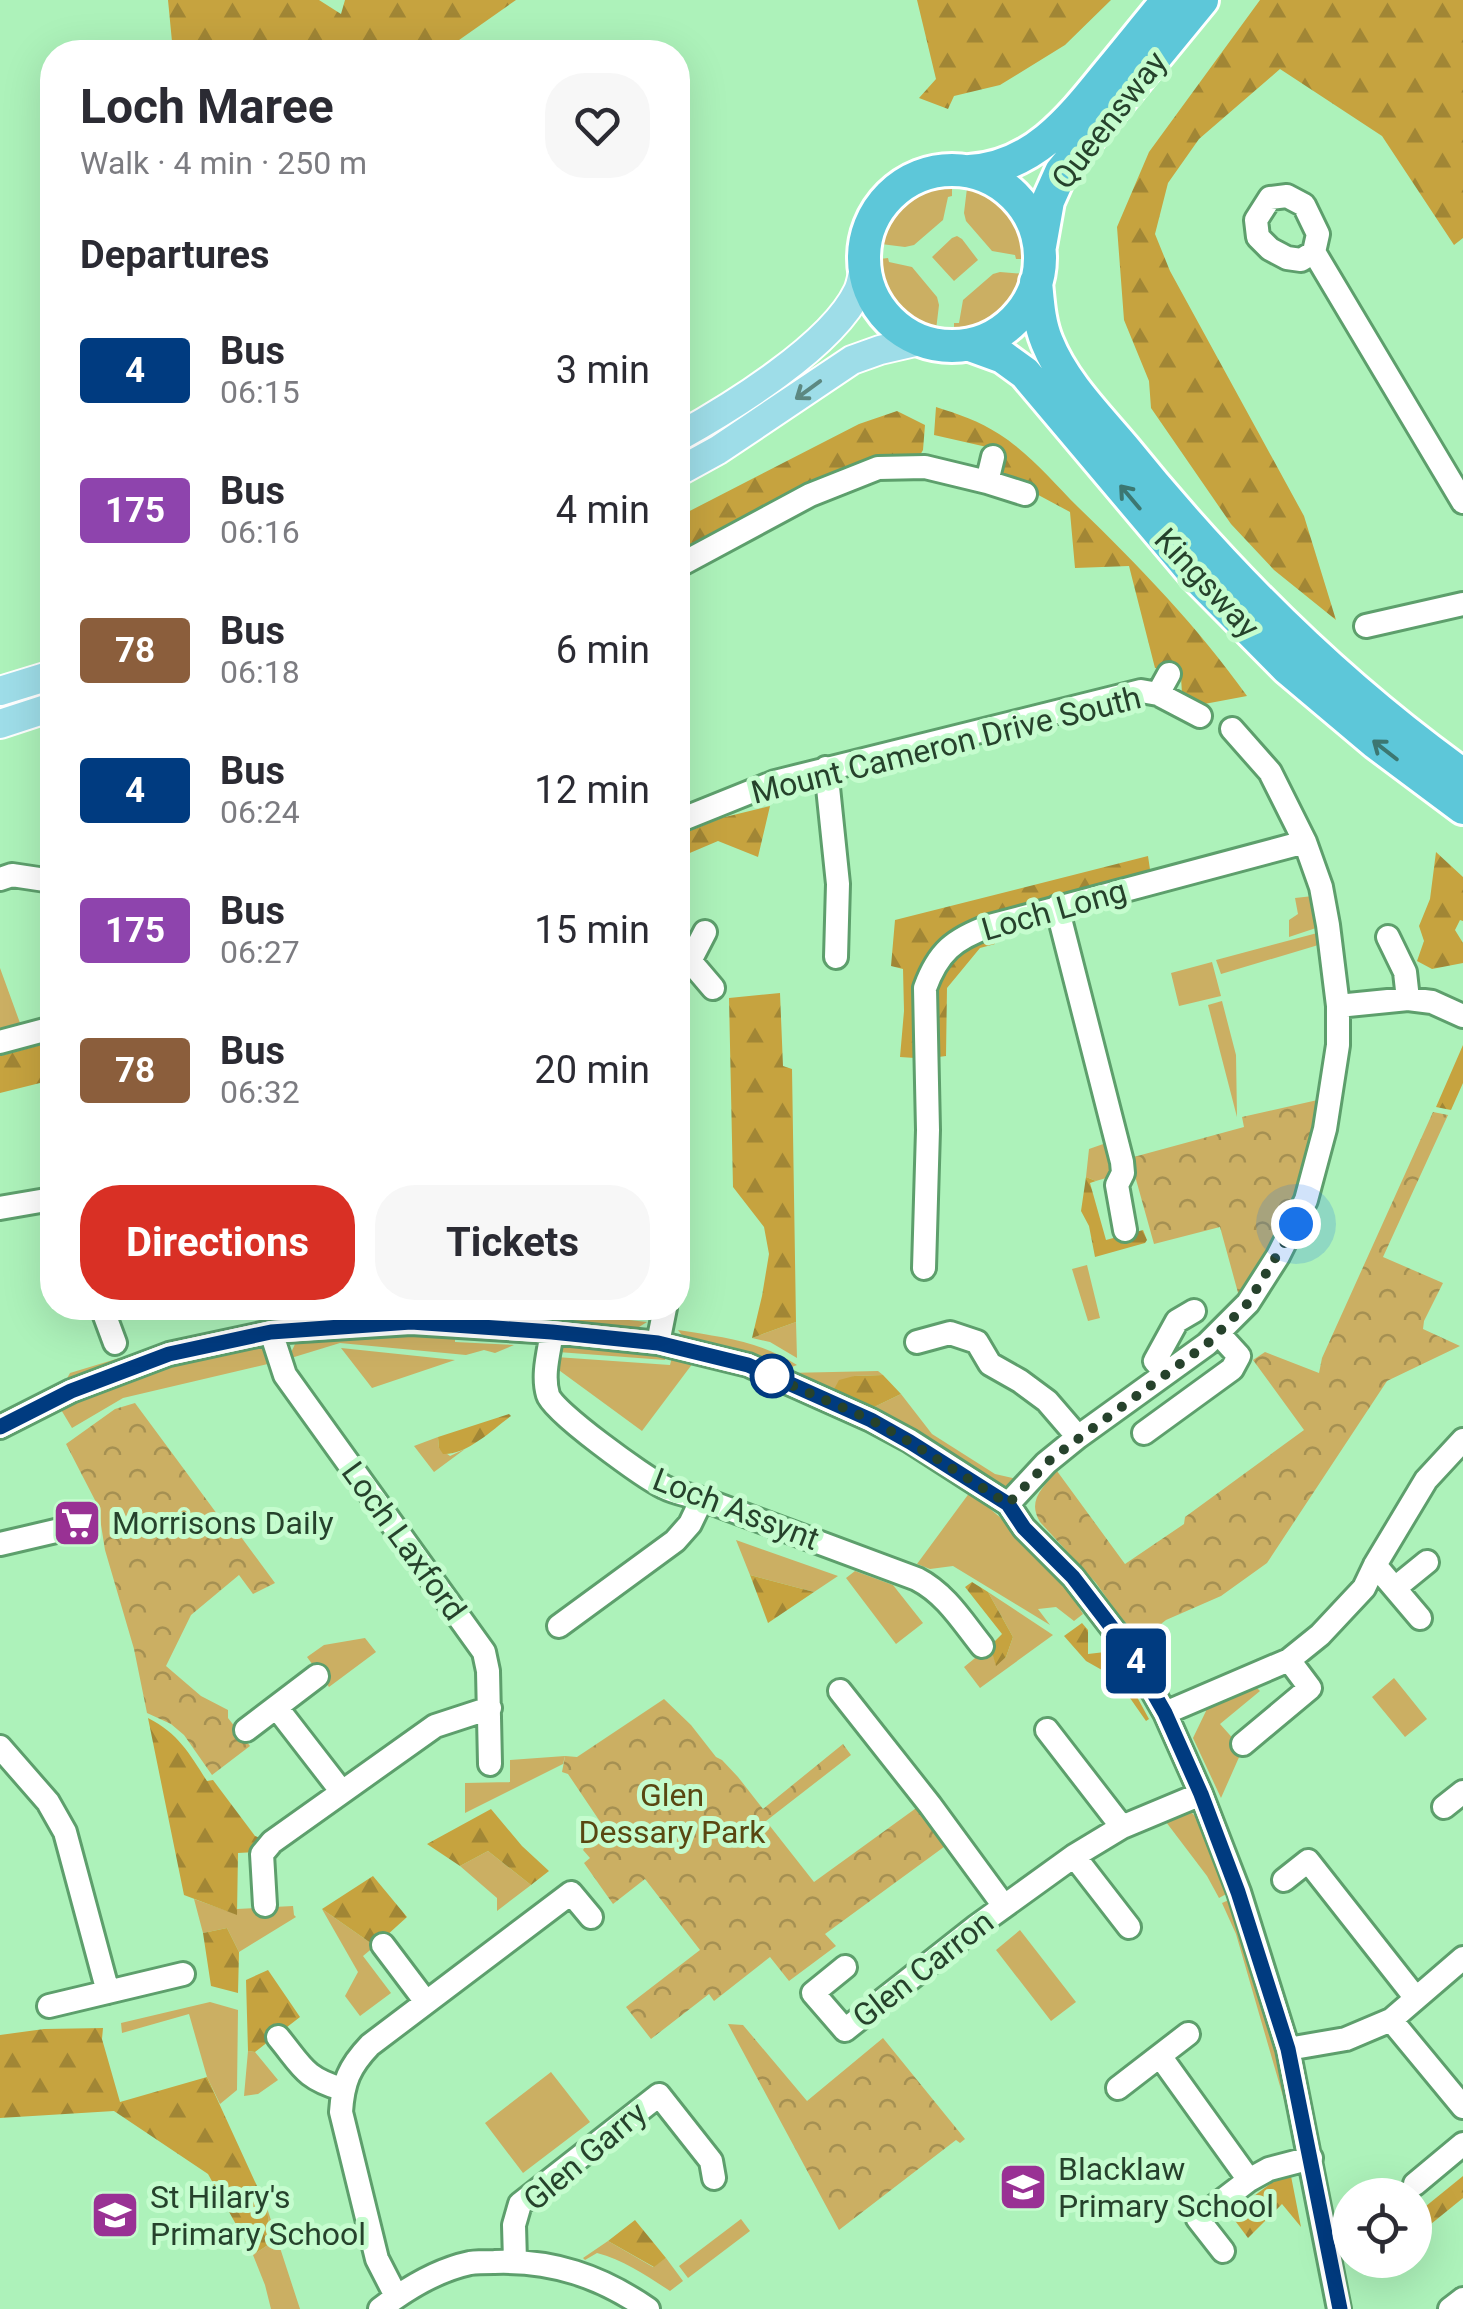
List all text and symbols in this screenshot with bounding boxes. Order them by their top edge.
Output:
street label: Queensway [1044,44,1174,196]
button: heart [545,73,650,178]
text: Loch Maree [80,78,334,135]
text: Walk · 4 min · 250 m [80,144,367,182]
text: Departures [80,233,270,277]
text: Bus [220,329,285,373]
text: 3 min [556,348,650,392]
text: 4 [125,350,145,391]
text: 06:15 [220,373,300,411]
one-way arrow [795,380,822,401]
text: Bus [220,469,285,513]
one-way arrow [1118,485,1141,510]
text: 4 min [556,488,650,532]
text: 175 [105,490,165,531]
text: 06:16 [220,513,300,551]
street label: Kingsway [1147,520,1267,646]
text: Bus [220,609,285,653]
text: 6 min [556,628,650,672]
text: 78 [115,630,155,671]
text: 06:18 [220,653,300,691]
street label: Mount Cameron Drive South [747,678,1145,812]
one-way arrow [1372,739,1399,760]
text: Bus [220,749,285,793]
text: 12 min [534,768,650,812]
text: 4 [125,770,145,811]
text: 06:24 [220,793,300,831]
street label: Loch Long [977,871,1131,949]
text: Bus [220,889,285,933]
text: 15 min [534,908,650,952]
text: 175 [105,910,165,951]
text: 06:27 [220,933,300,971]
text: Bus [220,1029,285,1073]
text: 20 min [534,1048,650,1092]
text: 78 [115,1050,155,1091]
text: 06:32 [220,1073,300,1111]
button: Directions [80,1185,355,1300]
button: Tickets [375,1185,650,1300]
your location [1271,1199,1321,1249]
unlabelled marker [751,1355,793,1397]
street label: Loch Laxford [334,1454,474,1628]
street label: Loch Assynt [648,1460,824,1558]
supermarket icon: Morrisons Daily [51,1497,103,1549]
place label: Morrisons Daily [112,1504,334,1542]
line badge: 4 [1104,1628,1168,1694]
text: 4 [1126,1641,1146,1682]
park label: Glen Dessary Park [578,1776,766,1851]
street label: Glen Carron [845,1902,1001,2036]
street label: Glen Garry [516,2094,654,2218]
place label: Blacklaw Primary School [1058,2150,1274,2225]
school or university icon: Blacklaw Primary School [997,2161,1049,2213]
place label: St Hilary's Primary School [150,2178,366,2253]
map controls [1332,2178,1432,2278]
button: locate [1332,2178,1432,2278]
school or university icon: St Hilary's Primary School [89,2189,141,2241]

